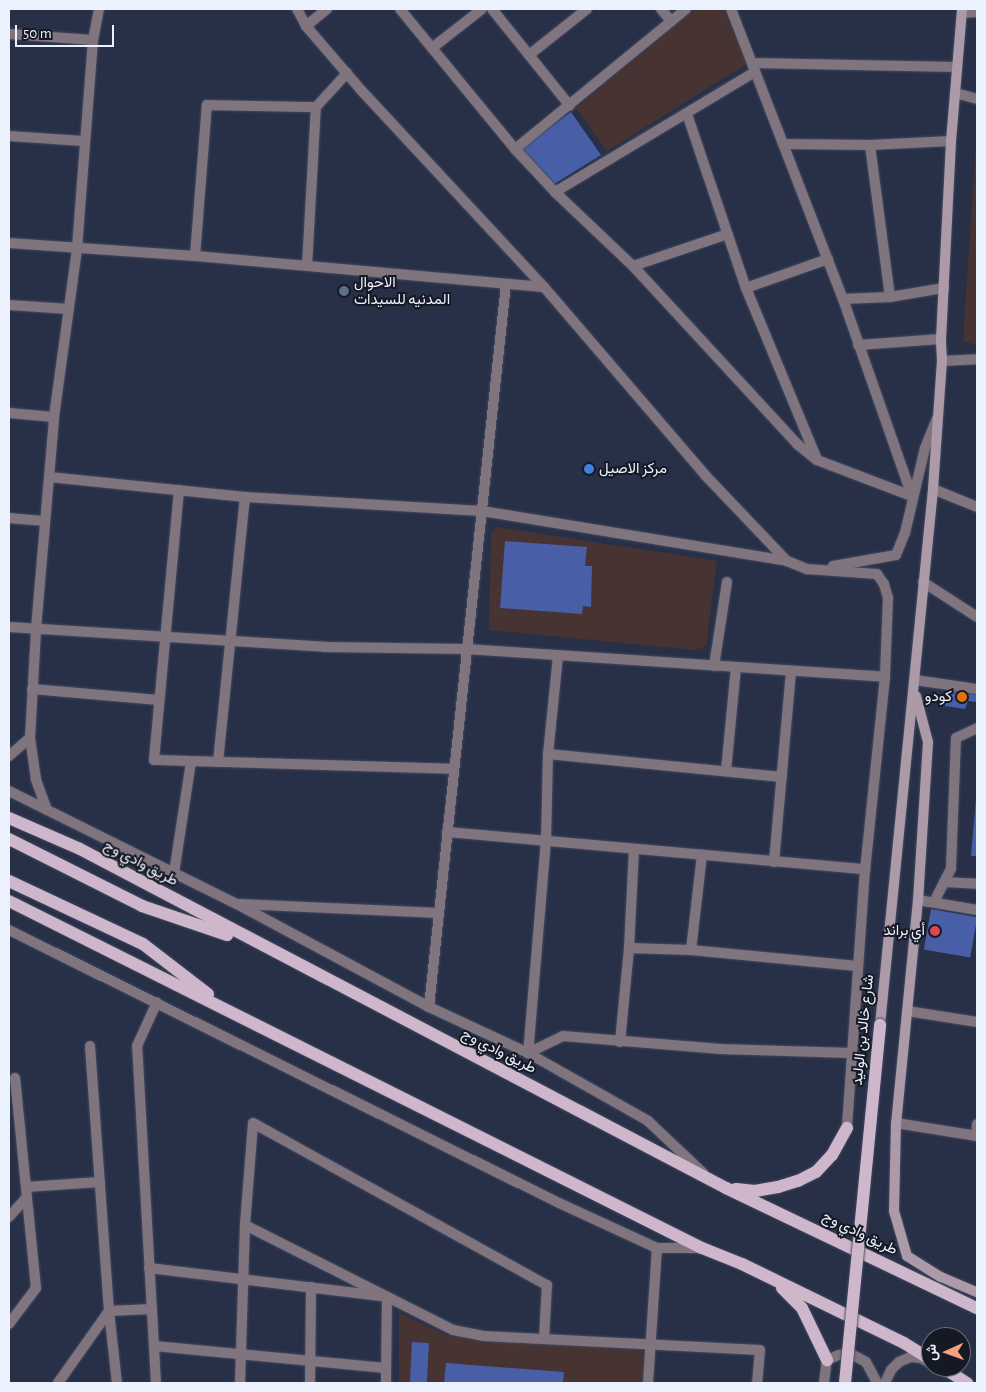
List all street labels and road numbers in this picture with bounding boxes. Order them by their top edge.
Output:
street label: طريق وادي وج [101,836,181,890]
street label: شارع خالد بن الوليد [848,974,878,1086]
street label: طريق وادي وج [459,1025,539,1077]
street label: طريق وادي وج [819,1207,901,1259]

